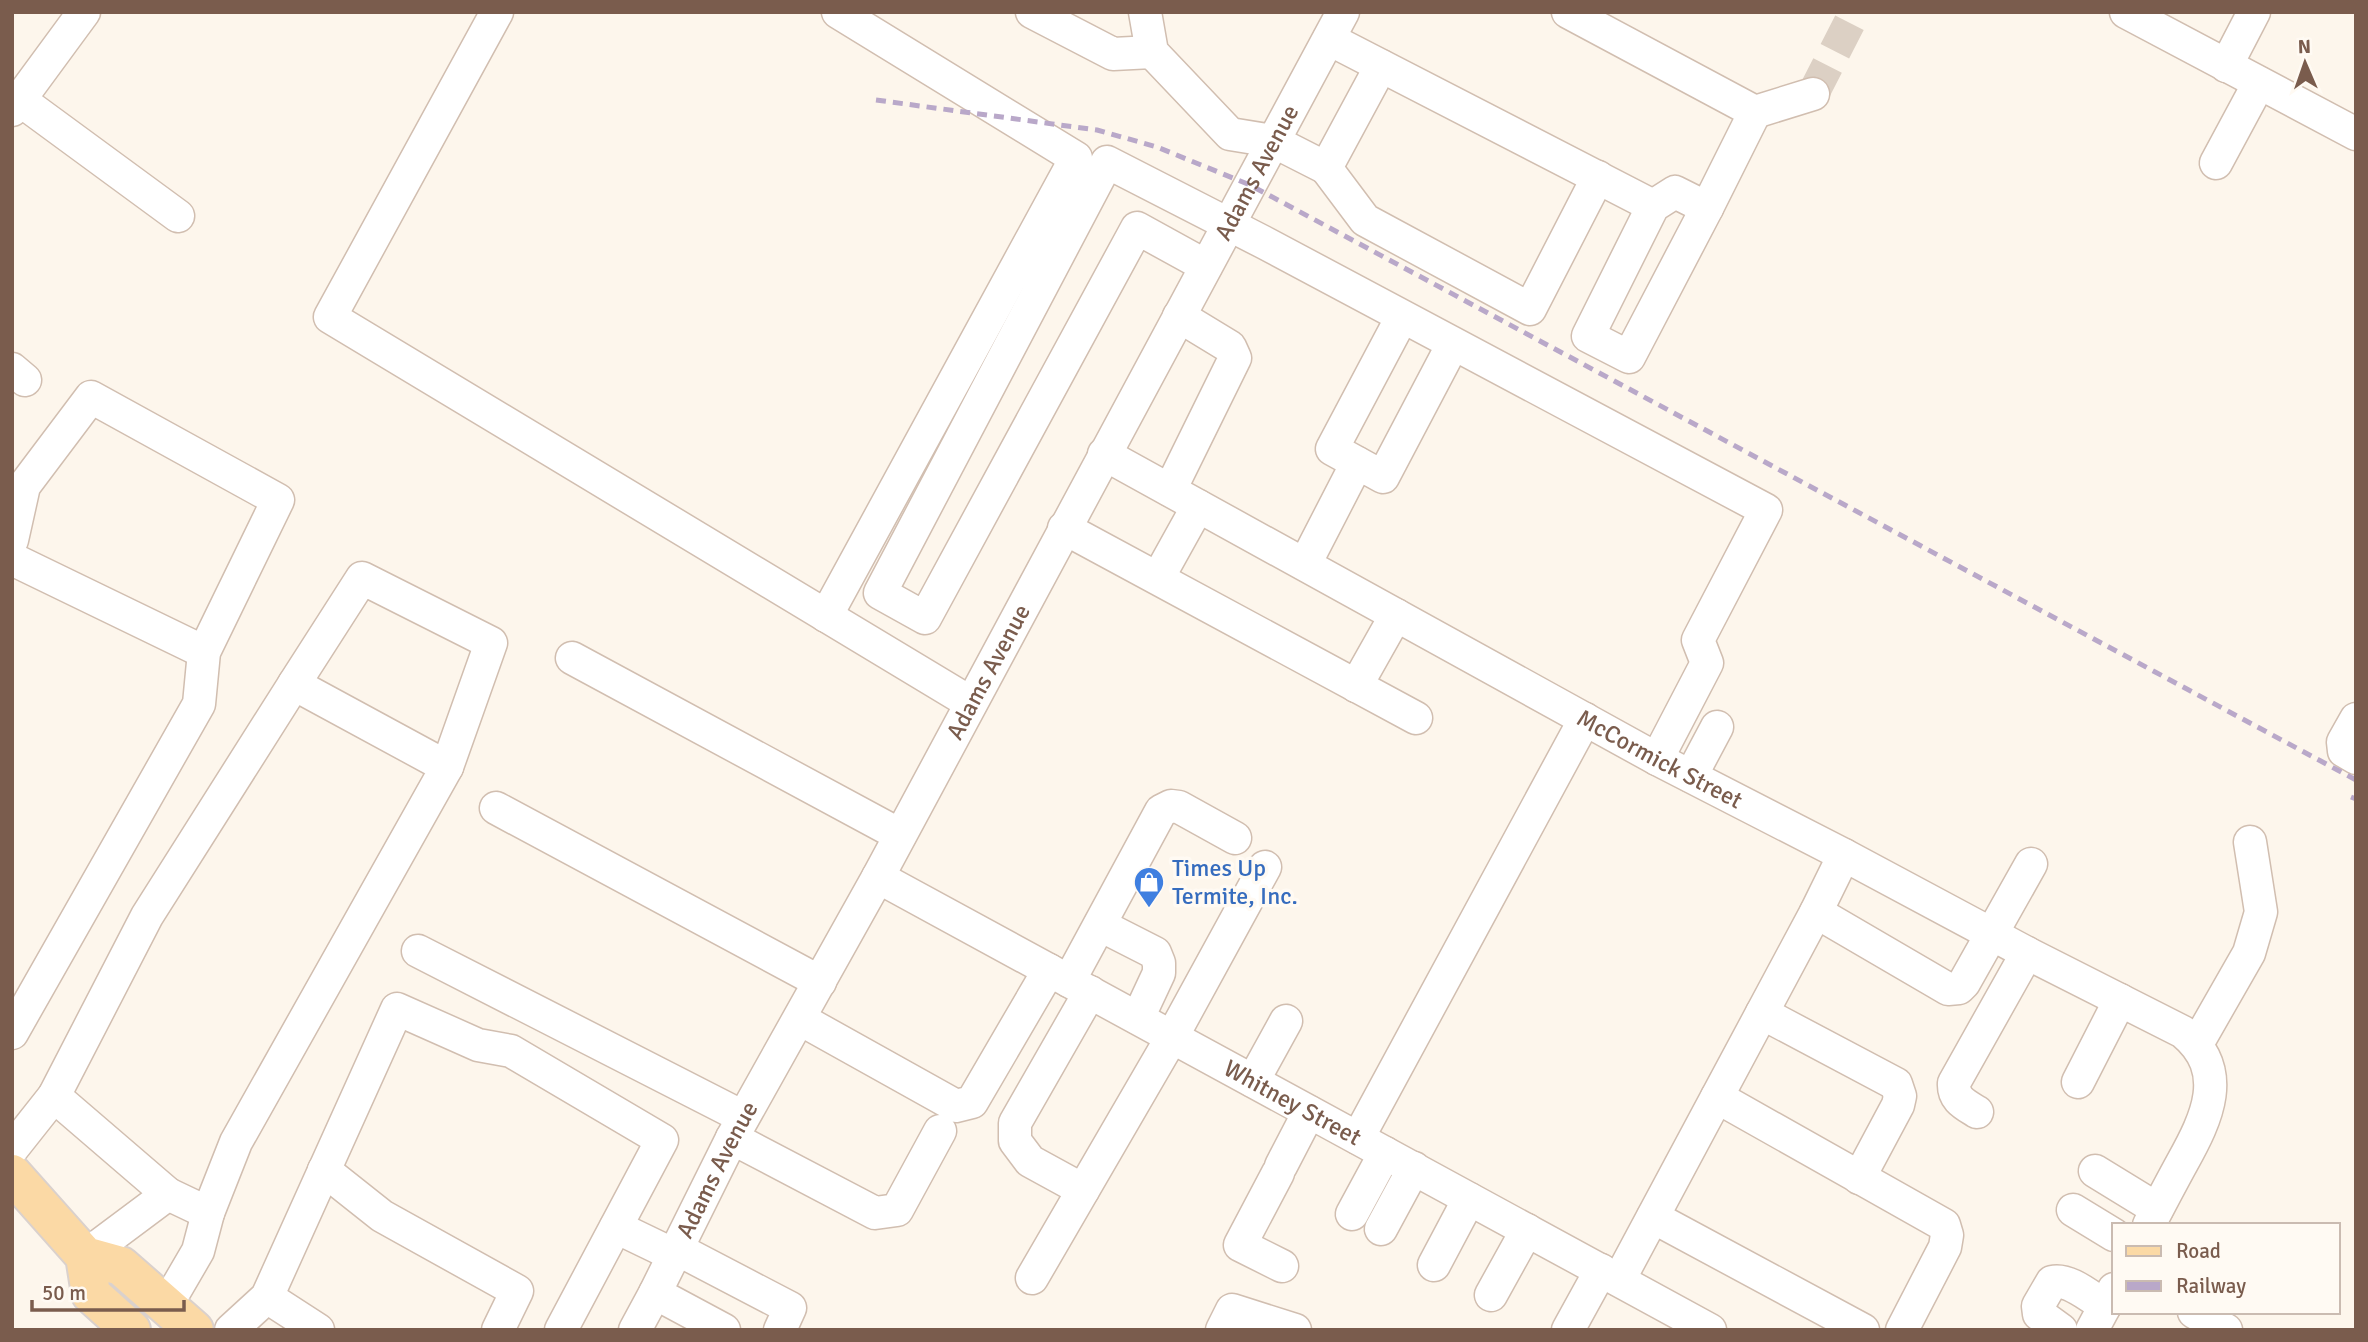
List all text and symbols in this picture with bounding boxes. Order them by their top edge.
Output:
north arrow [2270,28,2340,98]
text: N [2297,35,2311,59]
street label: Adams Avenue [1208,100,1305,245]
street label: Adams Avenue [940,599,1037,745]
street label: McCormick Street [1572,703,1748,815]
place label: Times Up Termite, Inc. [1172,853,1298,911]
shop icon: Times Up Termite, Inc. [1132,865,1166,909]
street label: Whitney Street [1219,1053,1367,1152]
street label: Adams Avenue [670,1096,764,1243]
legend [2112,1223,2340,1314]
text: Road [2176,1238,2221,1264]
scale bar [32,1268,184,1312]
text: Railway [2176,1273,2246,1299]
text: 50 m [42,1280,86,1306]

